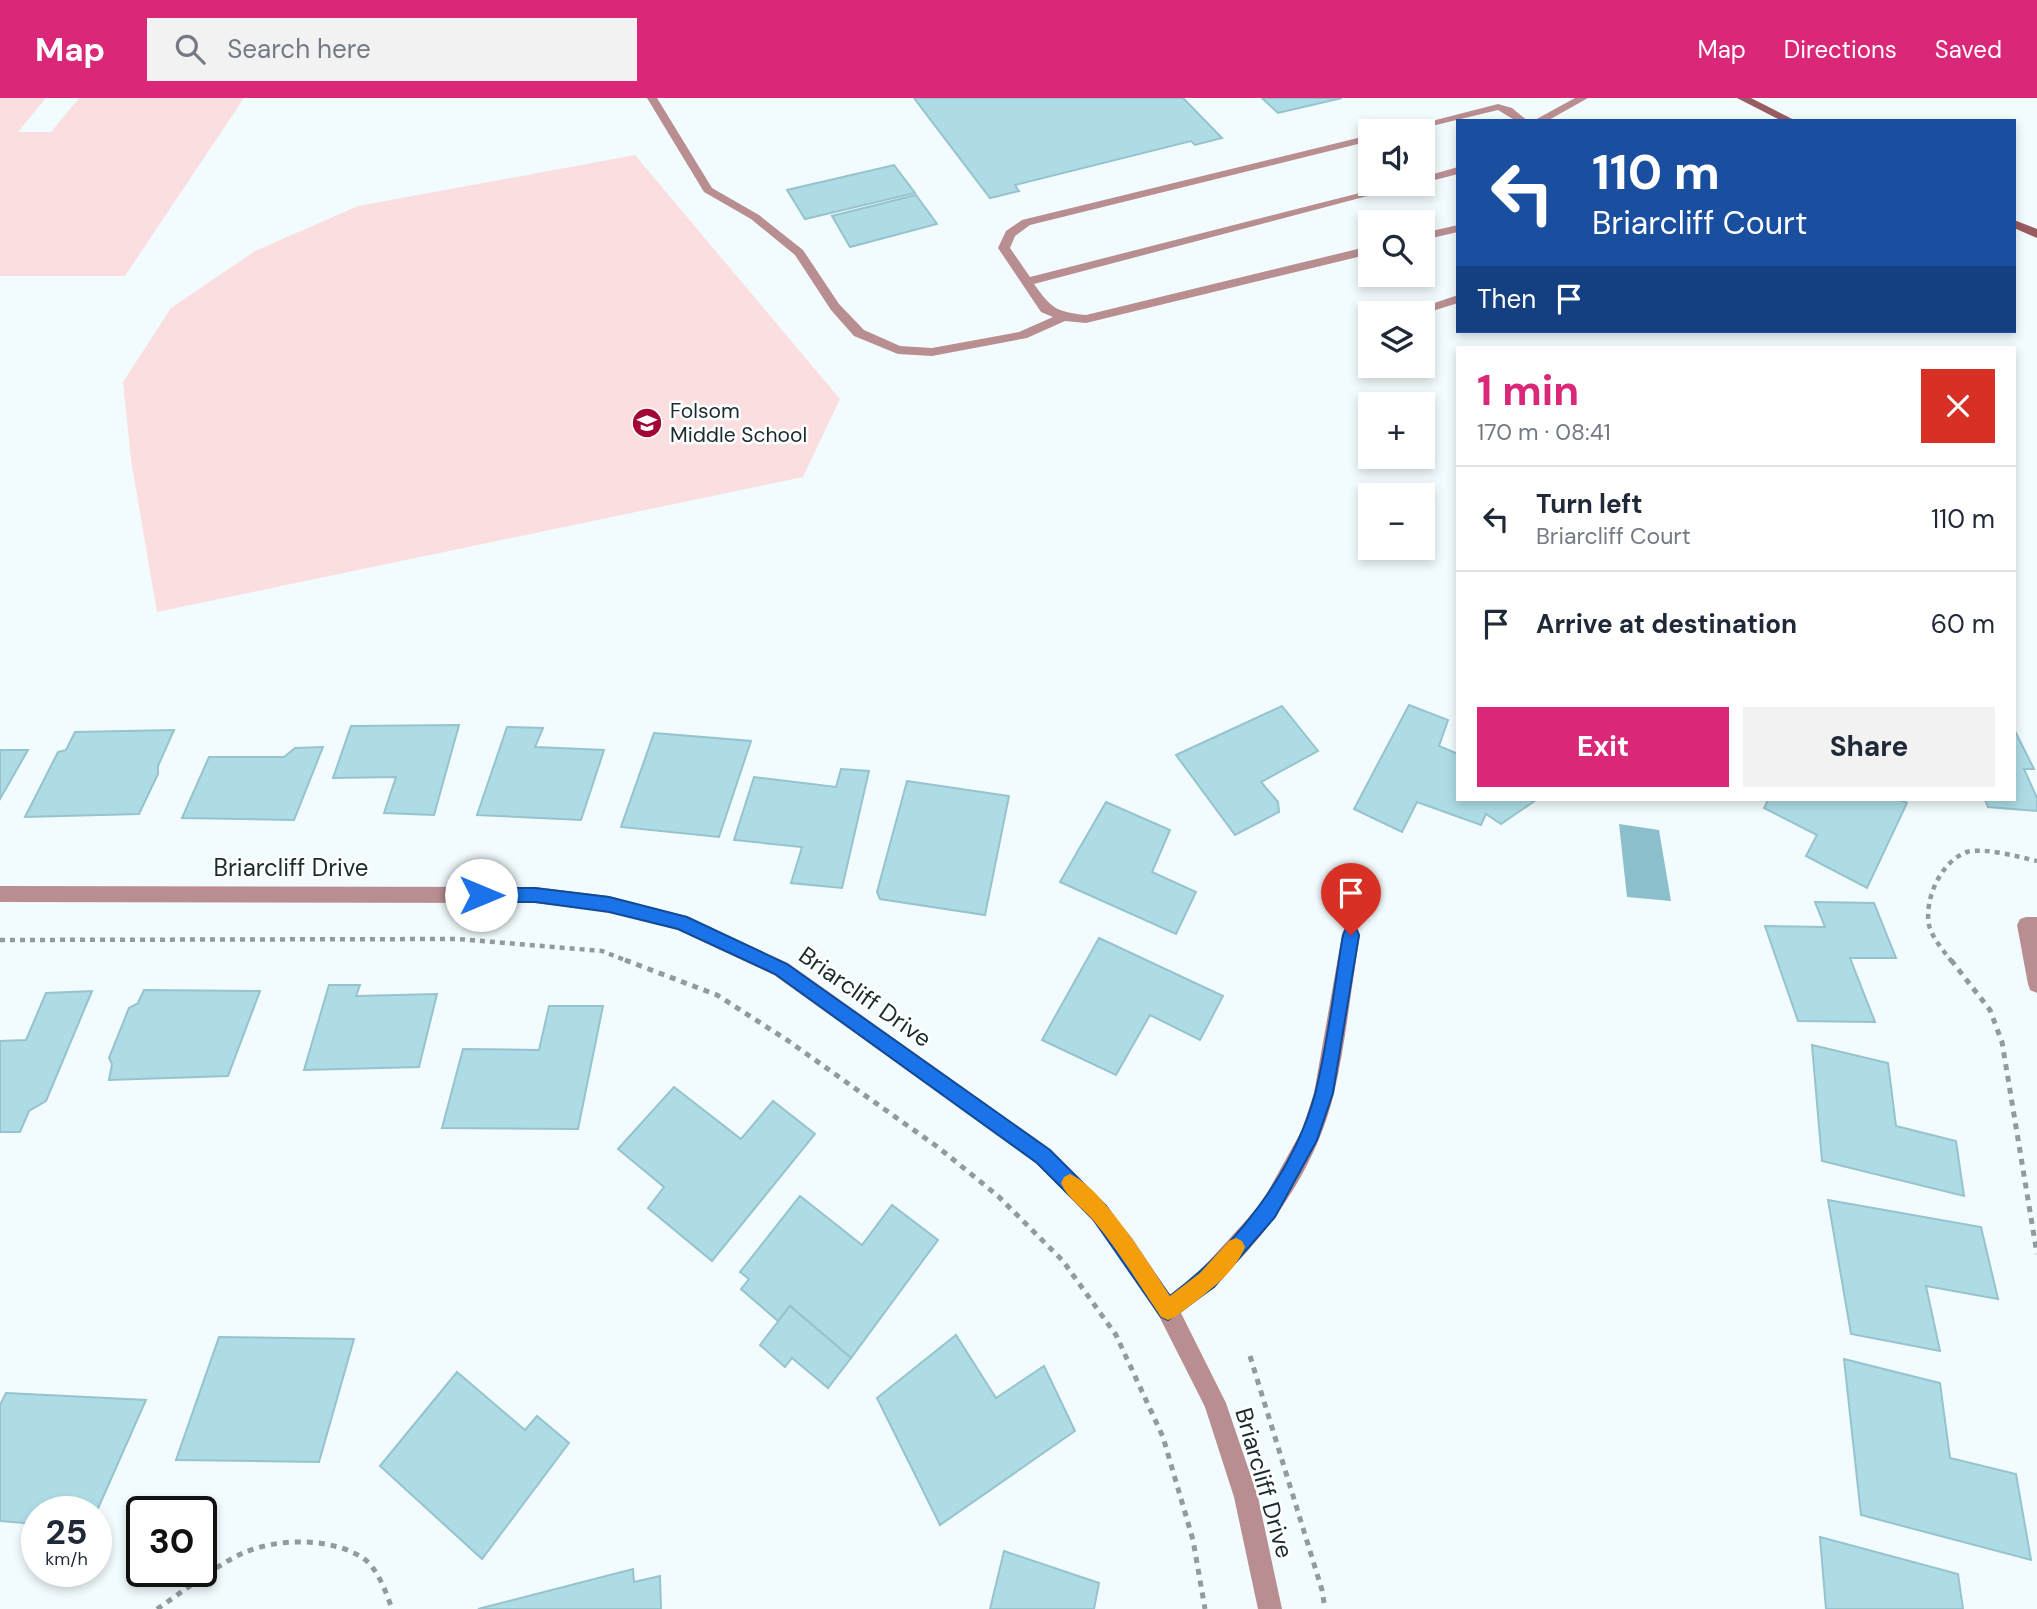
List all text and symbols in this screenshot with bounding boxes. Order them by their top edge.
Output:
search box [147,18,637,81]
text: Map [35,28,105,71]
icon: search [171,30,209,68]
text: Search here [227,32,371,66]
text: Map [1698,34,1746,65]
text: Directions [1784,34,1897,65]
text: Saved [1935,34,2002,65]
map controls [1358,119,1435,560]
button: sound [1358,119,1435,196]
text: 110 m [1592,140,1720,204]
icon: left [1477,147,1568,238]
text: Briarcliff Court [1592,202,1808,244]
button: search [1358,210,1435,287]
icon: arrive [1550,280,1588,318]
text: Then [1477,282,1536,316]
button: layers [1358,301,1435,378]
text: 1 min [1477,363,1579,418]
button: close [1921,369,1995,443]
button: + [1358,392,1435,469]
place label: Folsom Middle School [670,397,807,449]
school or university icon: Folsom Middle School [630,406,664,440]
text: 170 m · 08:41 [1477,417,1611,447]
button: − [1358,483,1435,560]
text: Turn left [1536,487,1643,521]
icon: left [1477,500,1515,538]
text: 110 m [1931,502,1995,536]
text: Briarcliff Court [1536,521,1691,551]
icon: arrive [1477,605,1515,643]
text: Arrive at destination [1536,607,1797,641]
text: 60 m [1931,607,1995,641]
button: Exit [1477,707,1729,787]
button: Share [1743,707,1995,787]
street label: Briarcliff Drive [214,852,368,883]
position arrow [444,858,518,932]
pin [1321,863,1381,935]
icon: arrive [1332,874,1370,912]
street label: Briarcliff Drive [793,939,938,1054]
street label: Briarcliff Drive [1228,1404,1301,1562]
speed limit sign: 30 [126,1496,217,1587]
text: 25 [46,1509,87,1555]
text: km/h [45,1547,88,1571]

